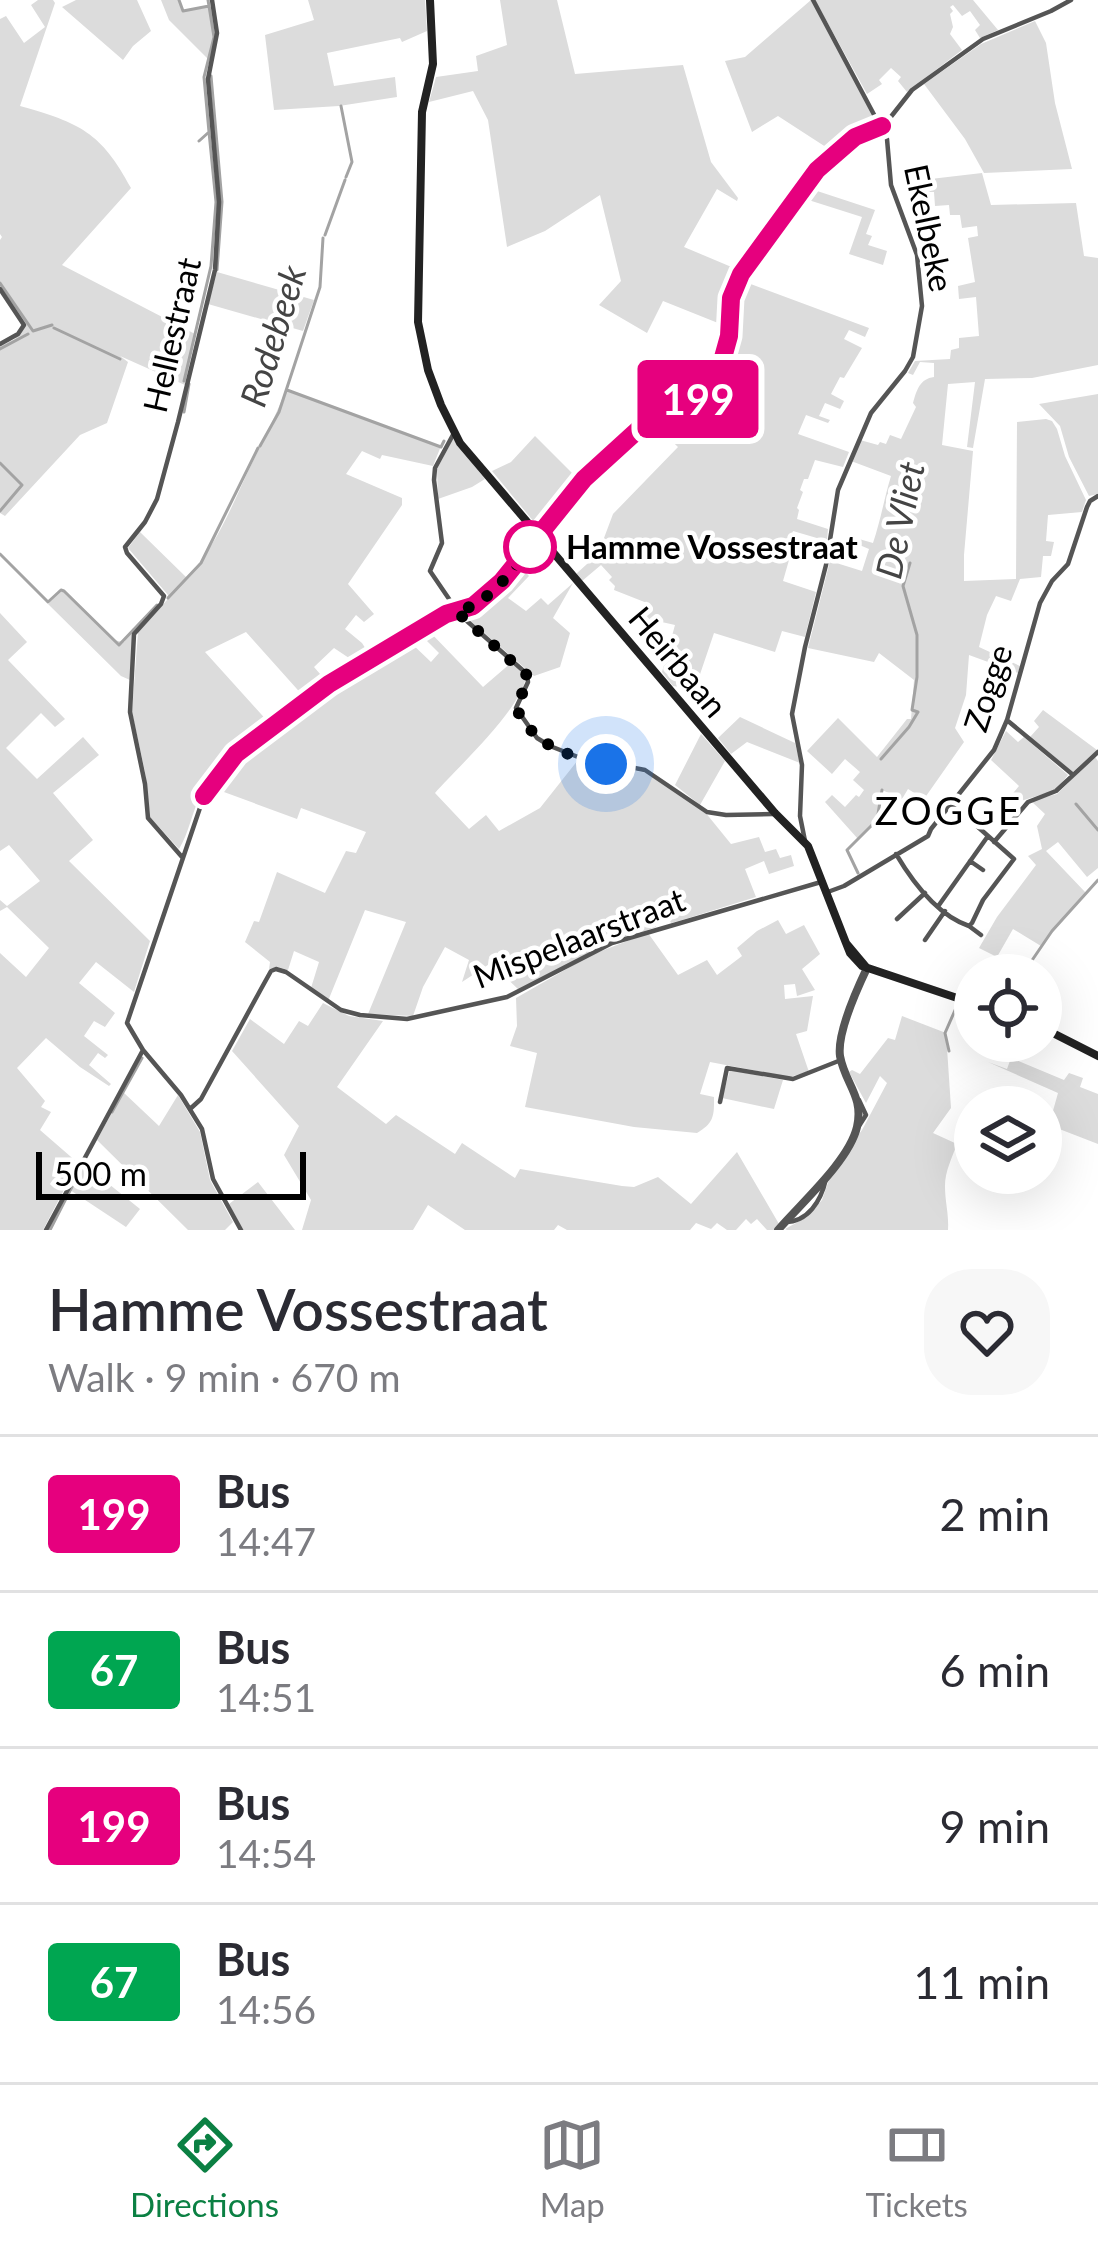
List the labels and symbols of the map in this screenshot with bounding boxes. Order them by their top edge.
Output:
street label: Ekelbeke [897,160,963,295]
street label: Hellestraat [134,253,208,416]
water label: Rodebeek [230,259,315,412]
line badge: 199 [629,360,767,438]
water label: De Vliet [865,457,933,582]
marker: Hamme Vossestraat [505,522,555,572]
place label: Hamme Vossestraat [566,526,858,566]
street label: Heirbaan [621,598,736,725]
street label: Zogge [954,639,1020,736]
your location [576,734,636,794]
district label: ZOGGE [875,787,1023,833]
street label: Mispelaarstraat [467,878,690,996]
scale bar [36,1146,306,1199]

